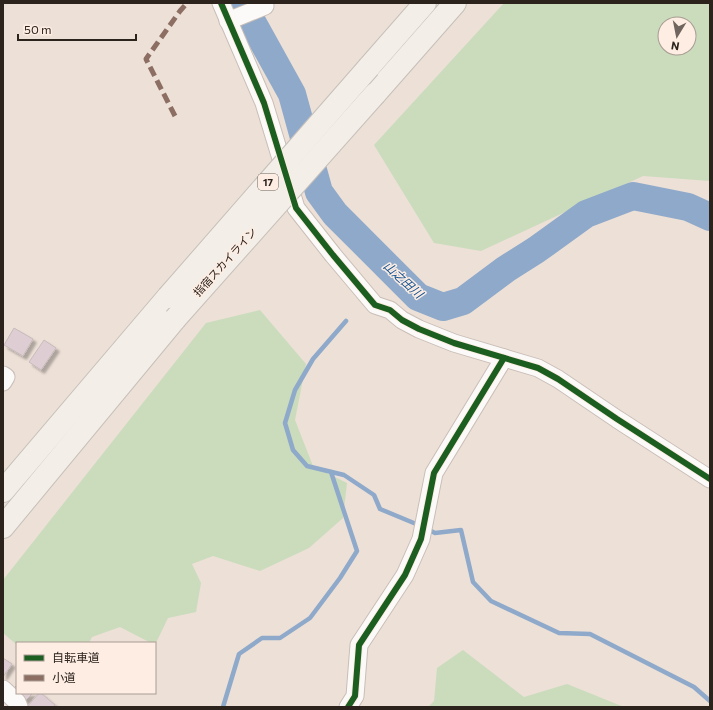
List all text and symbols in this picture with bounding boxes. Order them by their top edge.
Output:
scale bar [18,16,136,42]
north arrow [657,16,697,56]
text: 50 m [24,22,52,36]
text: N [670,39,680,53]
road number: 17 [258,174,278,190]
street label: 指宿スカイライン [190,225,259,299]
water label: 山之田川 [381,258,428,302]
legend [16,642,156,694]
text: 自転車道 [52,650,100,664]
text: 小道 [52,670,76,684]

